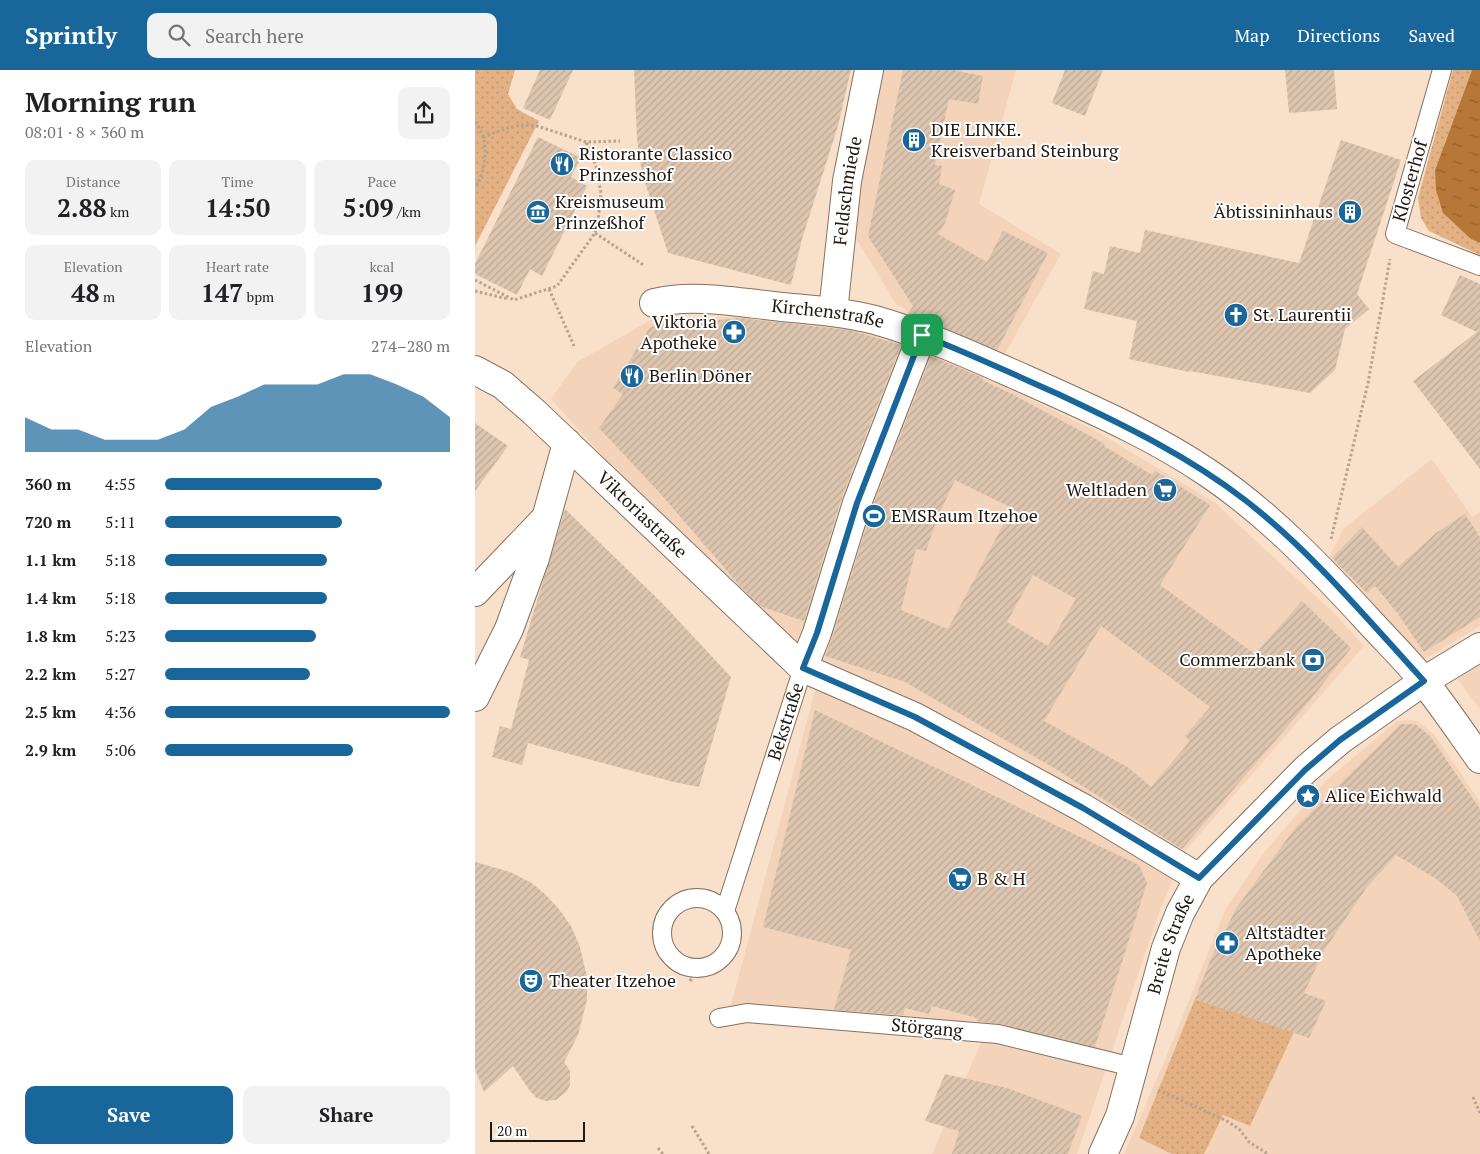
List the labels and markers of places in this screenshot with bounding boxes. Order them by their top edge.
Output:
place label: DIE LINKE. Kreisverband Steinburg [931,117,1119,162]
building icon: DIE LINKE. Kreisverband Steinburg [901,127,927,153]
place label: Ristorante Classico Prinzesshof [579,141,732,186]
restaurant icon: Ristorante Classico Prinzesshof [549,151,575,177]
place label: Kreismuseum Prinzeßhof [555,189,665,234]
museum icon: Kreismuseum Prinzeßhof [525,199,551,225]
place label: Äbtissininhaus [1213,199,1333,223]
building icon: Äbtissininhaus [1337,199,1363,225]
church icon: St. Laurentii [1223,302,1249,328]
place label: St. Laurentii [1253,302,1351,326]
place label: Viktoria Apotheke [640,309,717,354]
pin [901,314,943,356]
pharmacy icon: Viktoria Apotheke [721,319,747,345]
restaurant icon: Berlin Döner [619,363,645,389]
place label: Berlin Döner [649,363,751,387]
place label: Weltladen [1066,477,1147,501]
supermarket icon: Weltladen [1152,477,1178,503]
sports icon: EMSRaum Itzehoe [861,503,887,529]
place label: EMSRaum Itzehoe [891,503,1038,527]
place label: Commerzbank [1179,647,1296,671]
bank icon: Commerzbank [1300,647,1326,673]
place icon: Alice Eichwald [1295,783,1321,809]
place label: Alice Eichwald [1325,783,1442,807]
supermarket icon: B & H [947,866,973,892]
place label: B & H [977,866,1026,890]
place label: Altstädter Apotheke [1245,920,1326,965]
pharmacy icon: Altstädter Apotheke [1214,930,1240,956]
theatre icon: Theater Itzehoe [518,968,544,994]
place label: Theater Itzehoe [549,968,676,992]

